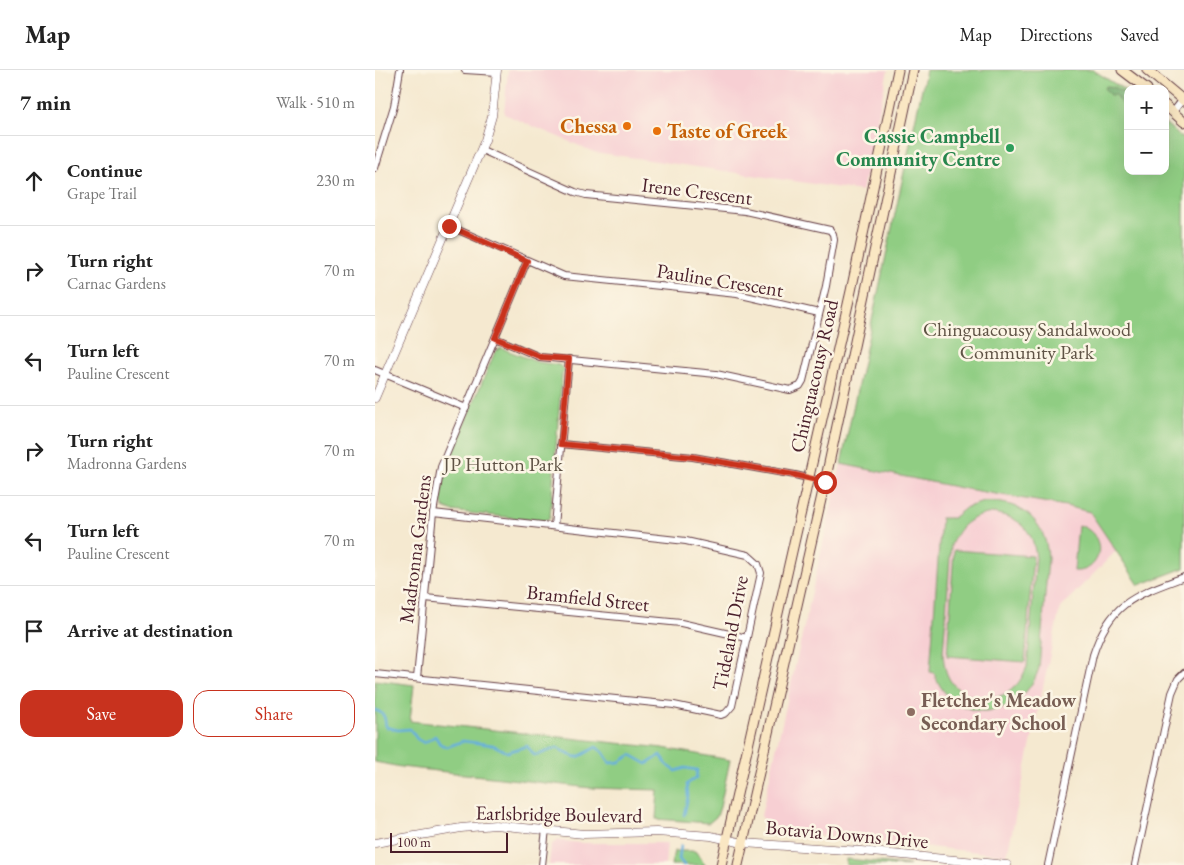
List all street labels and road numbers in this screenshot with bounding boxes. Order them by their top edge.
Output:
street label: Irene Crescent [640,171,754,211]
street label: Pauline Crescent [655,257,786,303]
street label: Chinguacousy Road [784,296,844,455]
street label: Madronna Gardens [393,473,437,625]
street label: Tideland Drive [706,573,754,693]
street label: Bramfield Street [525,579,651,617]
street label: Earlsbridge Boulevard [475,800,644,828]
street label: Botavia Downs Drive [765,814,930,854]

